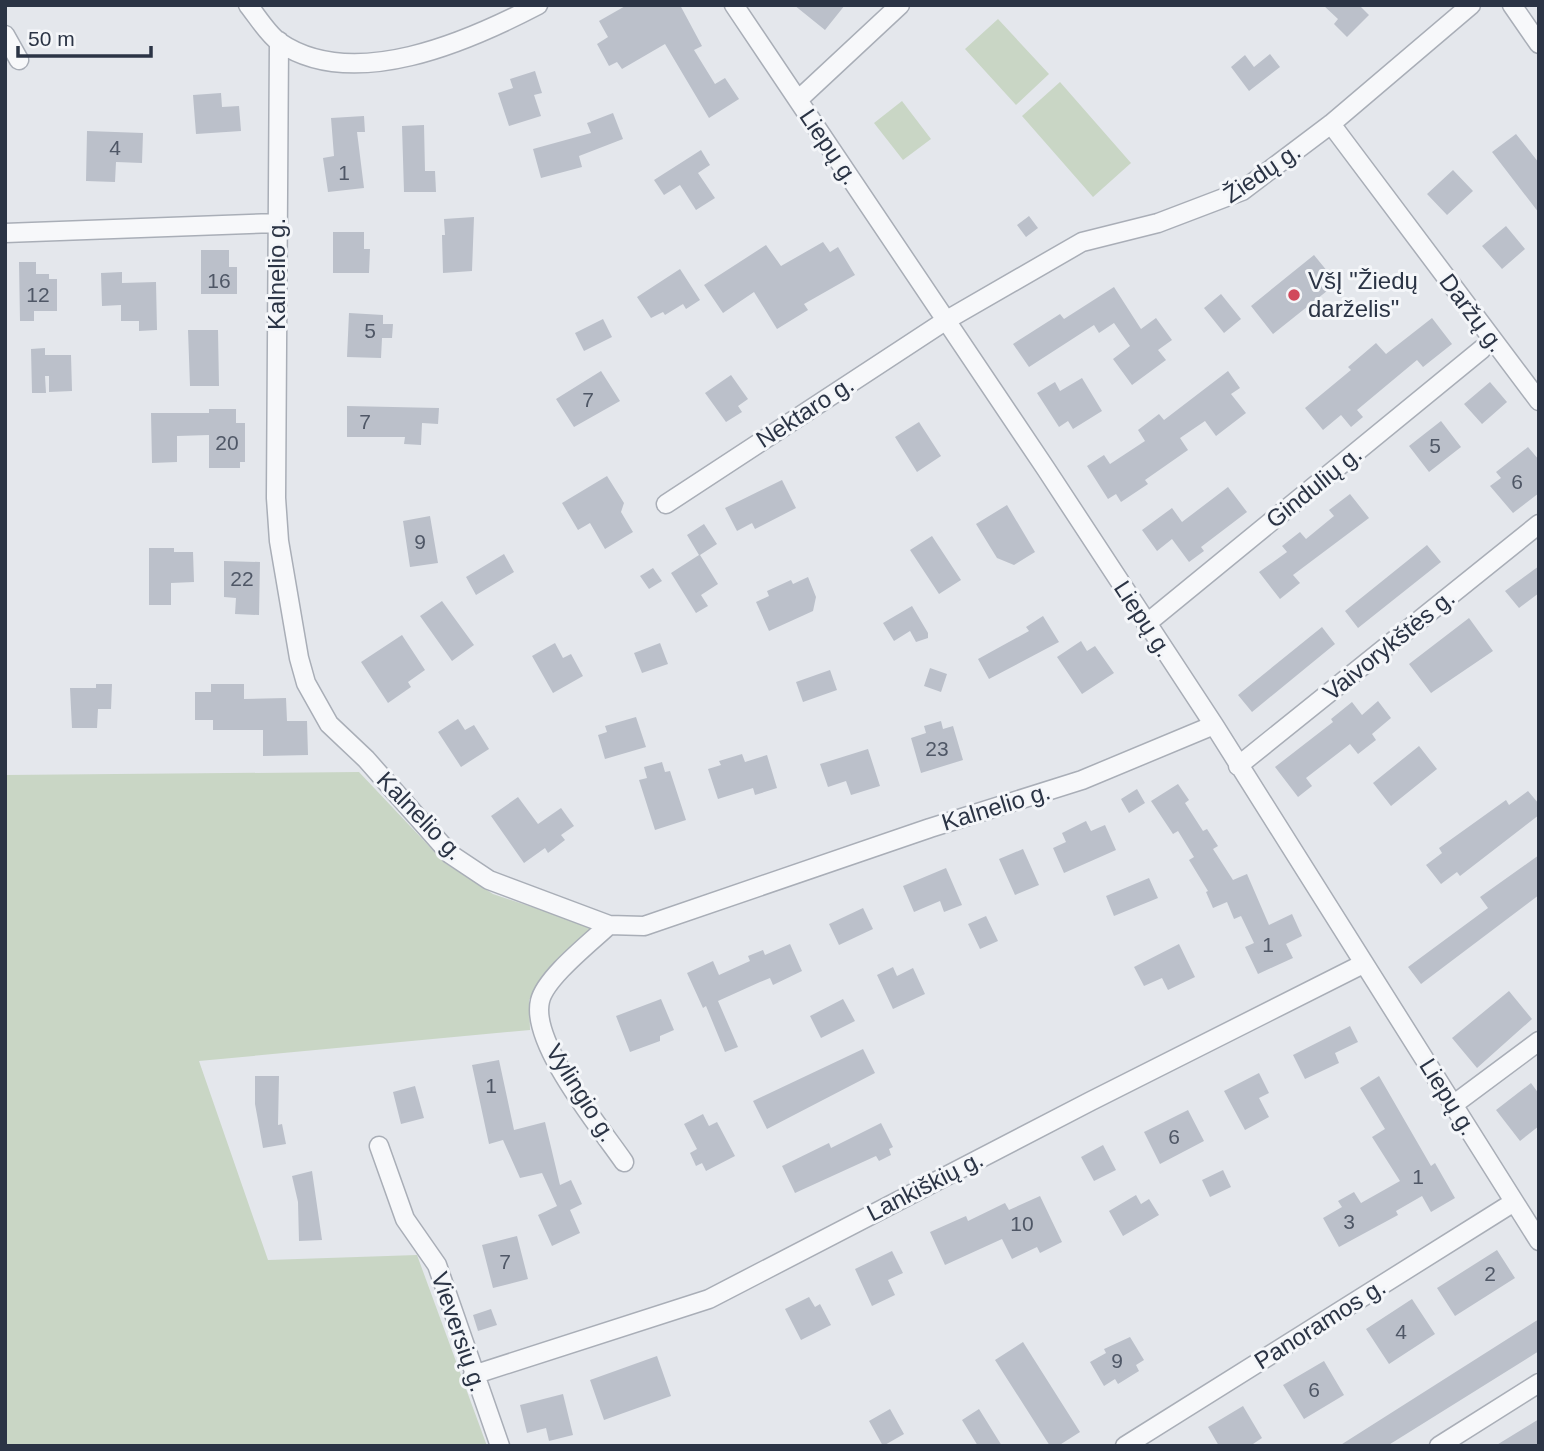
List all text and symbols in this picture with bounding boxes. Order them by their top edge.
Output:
scale bar [18,14,150,58]
text: 50 m [28,27,75,50]
street label: Liepų g. [794,104,864,190]
house number: 4 [109,136,121,159]
street label: Žiedų g. [1218,137,1305,208]
house number: 1 [338,161,350,184]
street label: Kalnelio g. [263,218,290,330]
place label: VšĮ "Žiedų darželis" [1308,267,1418,322]
street label: Daržų g. [1434,268,1510,357]
house number: 16 [207,269,231,292]
house number: 12 [26,283,50,306]
marker: VšĮ "Žiedų darželis" [1286,287,1302,303]
house number: 5 [364,319,376,342]
street label: Nektaro g. [751,370,859,453]
house number: 7 [582,388,594,411]
house number: 7 [359,410,371,433]
house number: 20 [215,431,239,454]
house number: 5 [1429,434,1441,457]
street label: Gindulių g. [1261,440,1367,533]
house number: 6 [1511,470,1523,493]
house number: 9 [414,530,426,553]
house number: 22 [230,567,254,590]
street label: Liepų g. [1109,576,1178,662]
street label: Vaivorykštės g. [1318,583,1460,706]
house number: 23 [925,737,949,760]
street label: Kalnelio g. [372,766,469,865]
street label: Kalnelio g. [938,777,1053,836]
house number: 1 [1262,933,1274,956]
street label: Vylingio g. [541,1039,622,1146]
street label: Liepų g. [1414,1053,1483,1140]
house number: 1 [485,1074,497,1097]
house number: 6 [1168,1125,1180,1148]
street label: Lankiškių g. [862,1145,987,1226]
house number: 1 [1412,1165,1424,1188]
house number: 3 [1343,1210,1355,1233]
house number: 10 [1010,1212,1034,1235]
house number: 7 [499,1250,511,1273]
house number: 2 [1484,1262,1496,1285]
street label: Vieversių g. [426,1268,493,1395]
street label: Panoramos g. [1249,1273,1390,1375]
house number: 4 [1395,1320,1407,1343]
house number: 9 [1111,1349,1123,1372]
house number: 6 [1308,1378,1320,1401]

